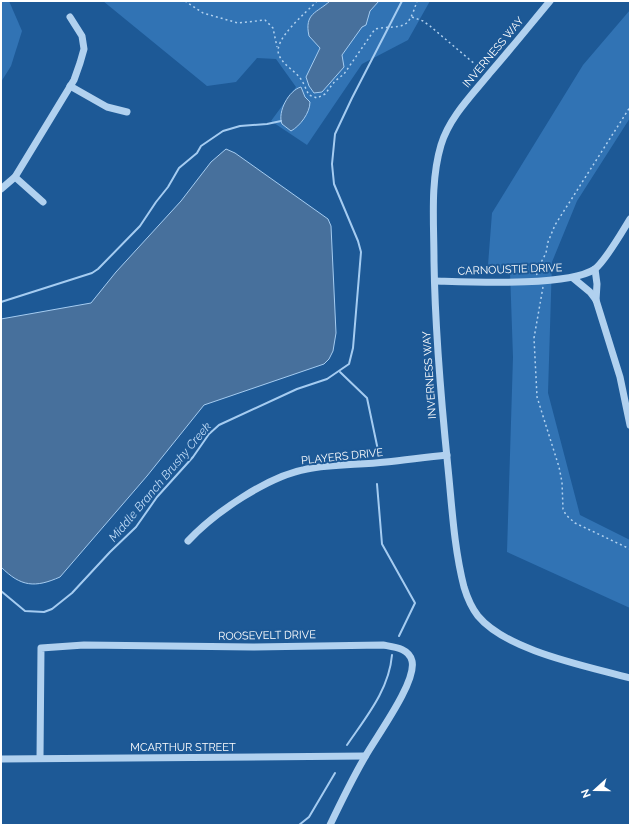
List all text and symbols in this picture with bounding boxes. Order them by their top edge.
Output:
street label: INVERNESS WAY [460,14,527,90]
street label: CARNOUSTIE DRIVE [457,261,563,278]
street label: INVERNESS WAY [420,331,439,419]
water label: Middle Branch Brushy Creek [106,419,214,545]
street label: PLAYERS DRIVE [300,446,384,467]
street label: ROOSEVELT DRIVE [218,628,316,643]
street label: MCARTHUR STREET [130,741,236,754]
north arrow [575,770,615,810]
text: N [579,787,594,800]

